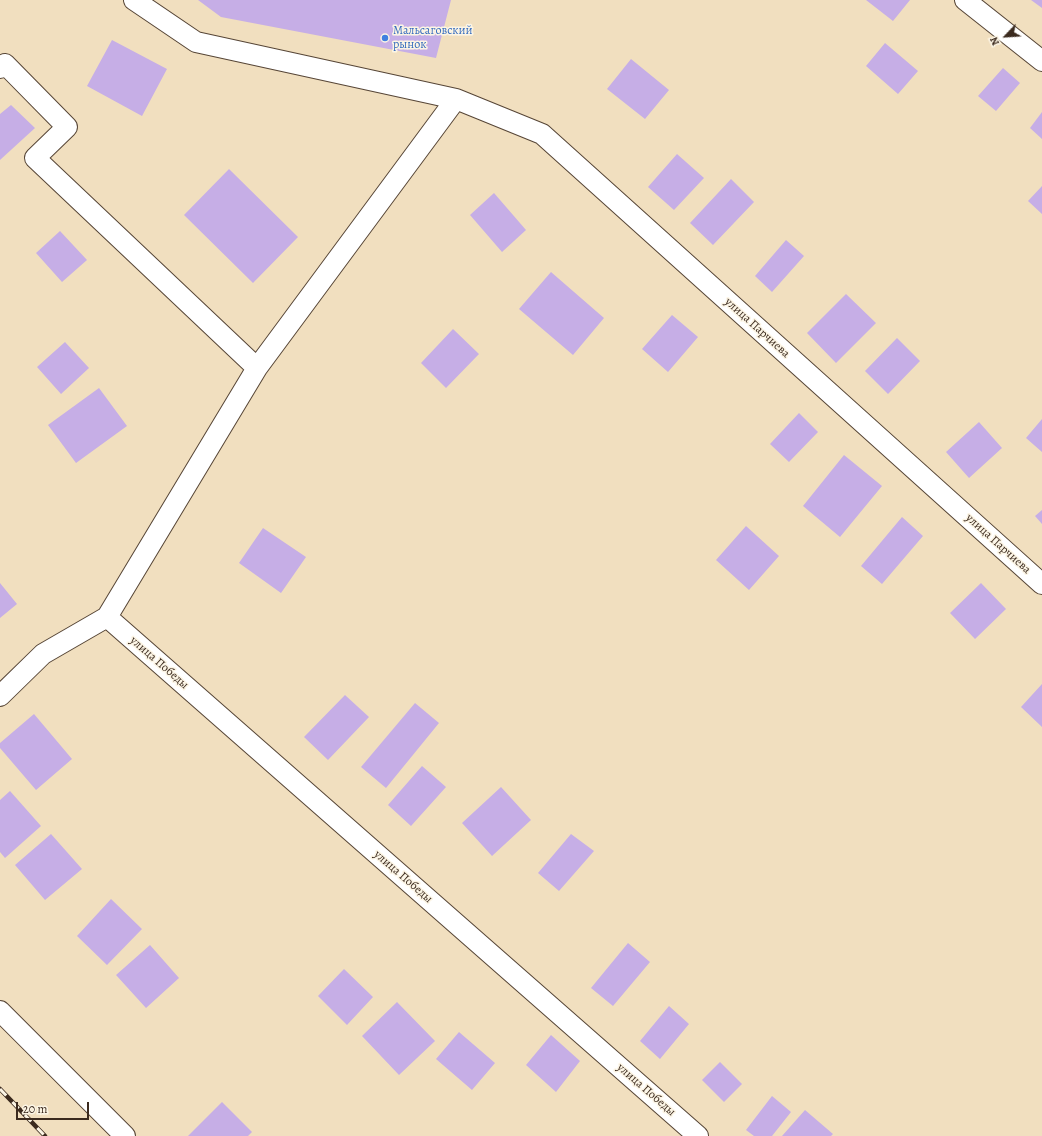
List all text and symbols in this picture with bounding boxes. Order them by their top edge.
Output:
north arrow [986,16,1026,56]
place label: Мальсаговский рынок [393,24,473,52]
marker: Мальсаговский рынок [380,33,390,43]
text: N [986,34,1003,48]
street label: улица Парчиева [721,295,793,361]
street label: улица Парчиева [962,511,1034,577]
street label: улица Победы [127,634,191,692]
street label: улица Победы [371,848,435,906]
street label: улица Победы [614,1061,678,1119]
scale bar [18,1094,91,1120]
text: 20 m [23,1101,47,1117]

